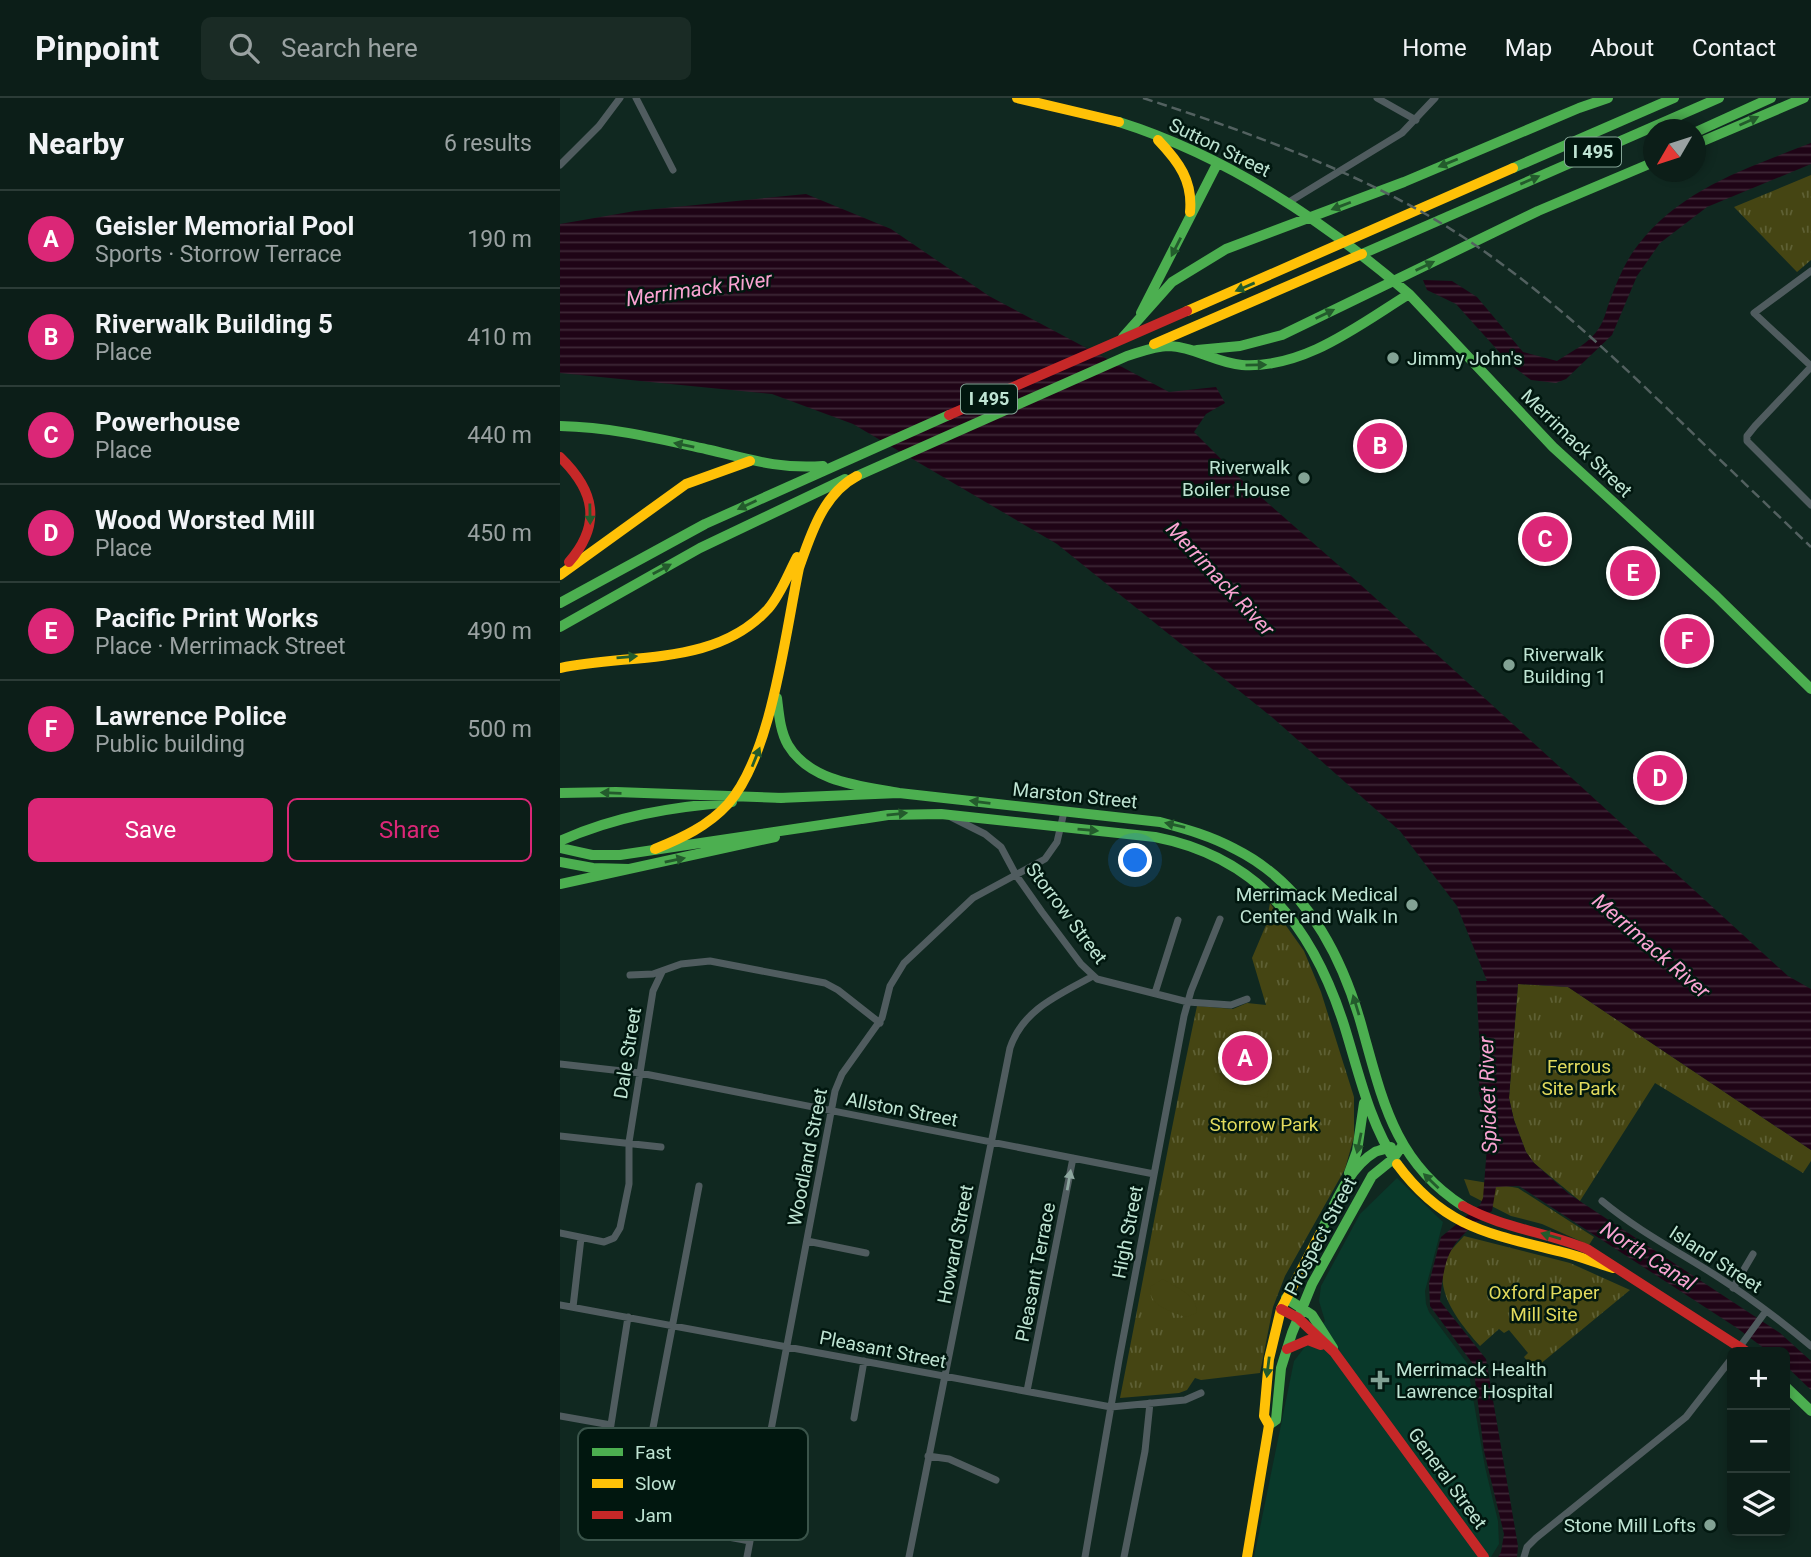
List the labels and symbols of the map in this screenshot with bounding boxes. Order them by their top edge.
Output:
street label: Sutton Street [1165,113,1274,182]
one-way arrow [1739,115,1760,126]
north arrow [1643,119,1706,182]
road number: I 495 [1565,138,1621,166]
one-way arrow [1437,157,1458,168]
one-way arrow [1520,174,1541,185]
one-way arrow [1330,201,1351,212]
one-way arrow [1171,237,1182,257]
one-way arrow [1415,261,1435,272]
water label: Merrimack River [624,267,775,311]
one-way arrow [1234,281,1255,292]
one-way arrow [1315,309,1335,320]
place label: Jimmy John's [1407,347,1523,370]
marker: Jimmy John's [1385,350,1401,366]
one-way arrow [1245,359,1267,371]
road number: I 495 [961,384,1017,414]
street label: Merrimack Street [1516,385,1637,502]
pin: B [1357,420,1403,472]
one-way arrow [673,439,695,450]
place label: Riverwalk Boiler House [1182,456,1290,501]
marker: Riverwalk Boiler House [1296,470,1312,486]
one-way arrow [737,499,757,511]
one-way arrow [584,503,596,525]
pin: C [1522,513,1568,565]
water label: Merrimack River [1161,517,1280,642]
pin: E [1610,547,1656,599]
one-way arrow [652,564,672,575]
pin: F [1664,615,1710,667]
place label: Riverwalk Building 1 [1523,643,1606,688]
one-way arrow [616,651,638,662]
marker: Riverwalk Building 1 [1501,657,1517,673]
one-way arrow [751,746,762,767]
pin: D [1637,752,1683,804]
street label: Marston Street [1011,778,1138,813]
one-way arrow [600,787,622,798]
one-way arrow [968,797,990,808]
one-way arrow [887,808,909,819]
one-way arrow [1164,820,1186,831]
one-way arrow [1077,824,1099,835]
your location [1118,843,1152,877]
one-way arrow [664,855,686,866]
street label: Storrow Street [1021,858,1112,968]
place label: Merrimack Medical Center and Walk In [1236,883,1398,928]
water label: Merrimack River [1588,889,1715,1004]
marker: Merrimack Medical Center and Walk In [1404,897,1420,913]
one-way arrow [1350,995,1360,1016]
street label: Dale Street [609,1006,646,1100]
pin: A [1222,1032,1268,1084]
water label: Spicket River [1474,1035,1502,1154]
park label: Ferrous Site Park [1541,1055,1617,1100]
street label: Woodland Street [783,1086,832,1228]
street label: Allston Street [844,1087,960,1132]
park label: Storrow Park [1210,1113,1319,1136]
one-way arrow [1353,1132,1364,1154]
one-way arrow [1064,1169,1075,1191]
street label: Prospect Street [1280,1173,1361,1299]
one-way arrow [1423,1173,1440,1189]
street label: Howard Street [933,1183,978,1306]
street label: High Street [1107,1184,1148,1281]
street label: Pleasant Terrace [1011,1200,1060,1344]
water label: North Canal [1596,1216,1701,1296]
street label: Island Street [1665,1221,1766,1298]
one-way arrow [1540,1230,1561,1240]
park label: Oxford Paper Mill Site [1488,1281,1600,1326]
street label: Pleasant Street [818,1326,948,1373]
one-way arrow [1263,1356,1274,1378]
place label: Merrimack Health Lawrence Hospital [1396,1358,1553,1403]
marker: Merrimack Health Lawrence Hospital [1370,1370,1390,1390]
street label: General Street [1403,1423,1492,1533]
legend [578,1428,808,1540]
text: Fast [635,1441,672,1464]
text: Slow [635,1472,676,1495]
text: Jam [635,1504,672,1527]
place label: Stone Mill Lofts [1564,1514,1696,1537]
marker: Stone Mill Lofts [1702,1517,1718,1533]

